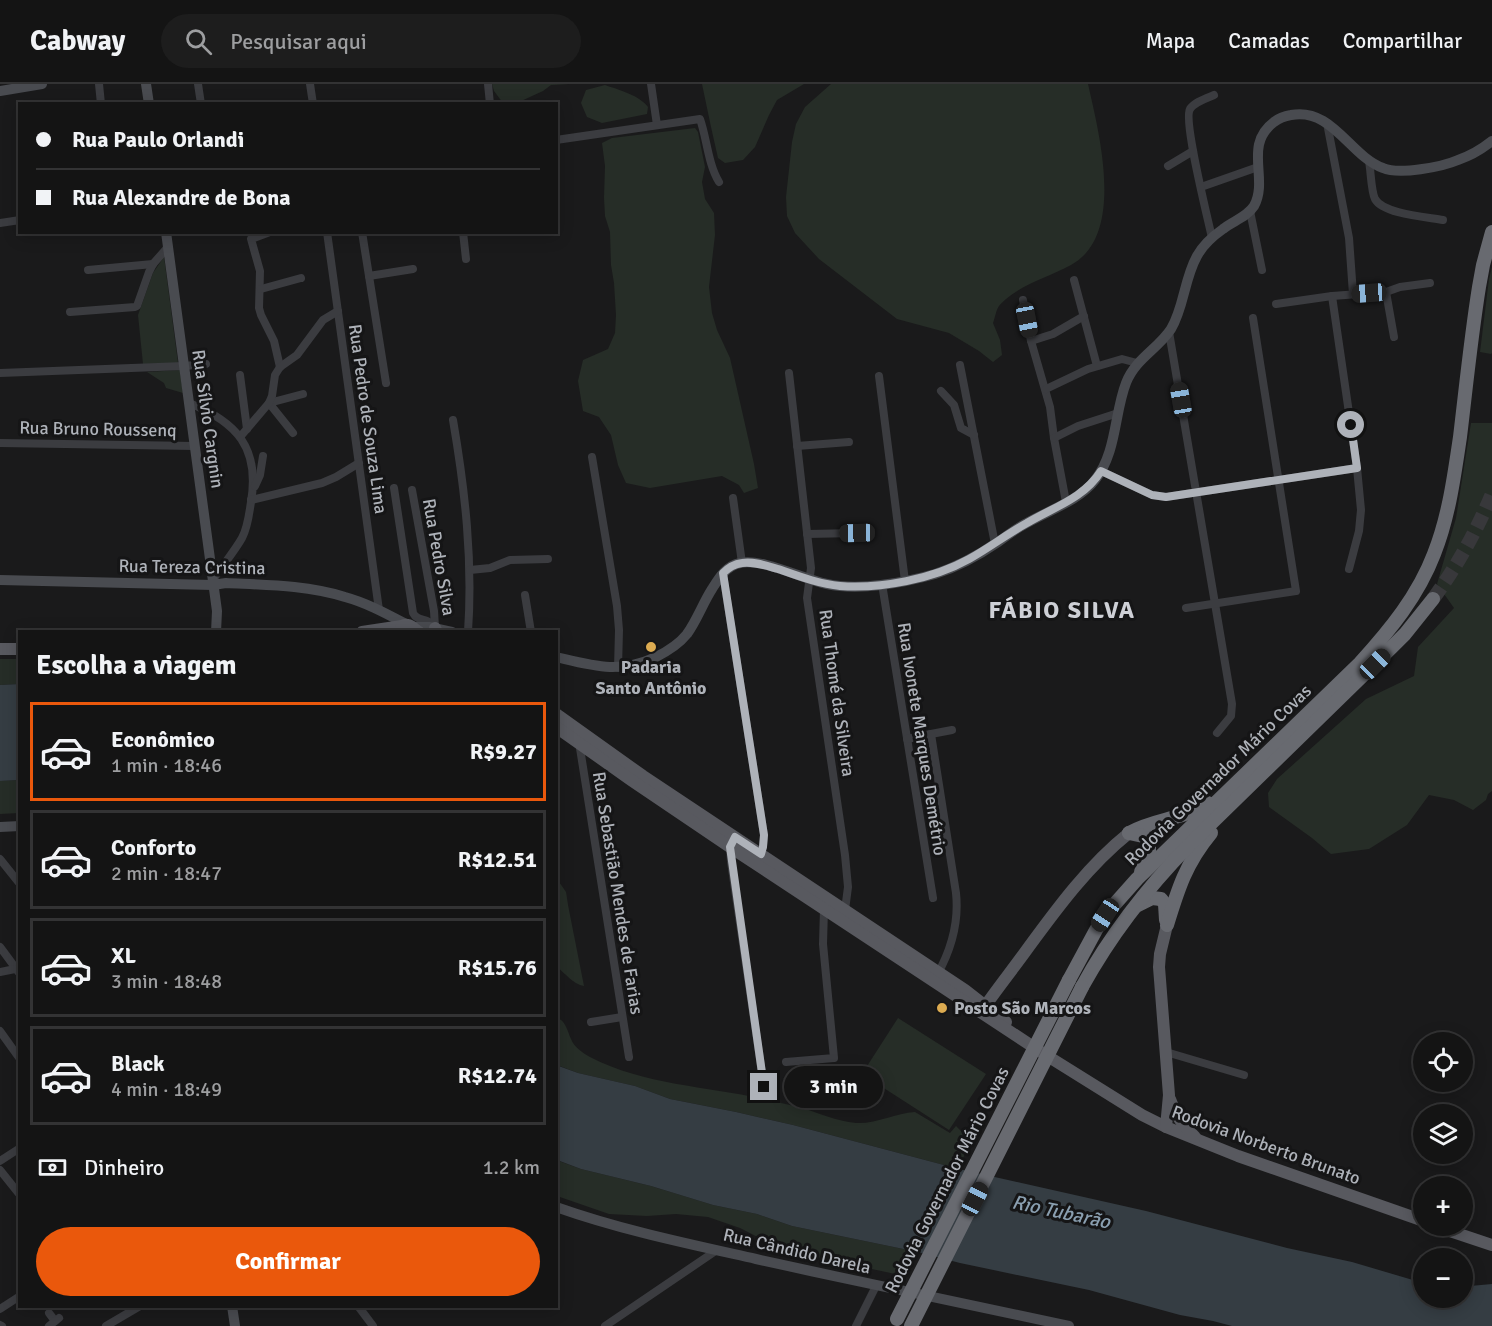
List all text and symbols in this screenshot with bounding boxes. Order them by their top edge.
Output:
search box [161,14,581,68]
text: Cabway [30,24,125,58]
icon: search [182,25,215,58]
text: Pesquisar aqui [230,28,367,55]
text: Mapa [1146,28,1195,54]
text: Camadas [1228,28,1310,54]
text: Compartilhar [1343,28,1462,54]
text: Rua Paulo Orlandi [72,126,244,153]
text: Rua Alexandre de Bona [72,184,291,211]
car [1350,283,1388,303]
car [1015,301,1039,339]
street label: Rua Pedro de Souza Lima [344,323,392,515]
street label: Rua Sílvio Cargnin [187,348,229,490]
car [1169,381,1193,419]
route start [1337,411,1364,438]
street label: Rua Bruno Roussenq [19,417,177,441]
street label: Rua Pedro Silva [418,497,460,617]
car [839,524,875,542]
street label: Rua Tereza Cristina [118,555,266,579]
district label: FÁBIO SILVA [988,595,1136,625]
street label: Rua Thomé da Silveira [814,608,860,778]
street label: Rua Ivonete Marques Demétrio [893,621,951,857]
marker: Padaria Santo Antônio [644,640,658,654]
car [1356,645,1394,683]
text: Escolha a viagem [36,649,237,682]
place label: Padaria Santo Antônio [595,656,707,699]
street label: Rodovia Governador Mário Covas [1120,680,1316,870]
icon: car [39,725,93,779]
text: Econômico [111,726,215,753]
text: R$9.27 [470,738,537,765]
text: 1 min · 18:46 [111,753,222,778]
street label: Rua Sebastião Mendes de Farias [588,770,648,1016]
icon: car [39,833,93,887]
text: Conforto [111,834,196,861]
text: R$12.51 [458,846,537,873]
text: 2 min · 18:47 [111,861,222,886]
car [1088,895,1122,935]
icon: car [39,941,93,995]
text: XL [111,942,136,969]
text: R$15.76 [458,954,537,981]
text: 3 min · 18:48 [111,969,222,994]
place label: Posto São Marcos [954,997,1091,1019]
marker: Posto São Marcos [935,1001,949,1015]
map controls [1413,1032,1473,1308]
button: locate [1413,1032,1473,1092]
icon: car [39,1049,93,1103]
text: Black [111,1050,165,1077]
text: R$12.74 [458,1062,537,1089]
street label: Rodovia Governador Mário Covas [880,1063,1014,1297]
callout: 3 min [785,1066,884,1108]
route end [750,1073,777,1100]
text: 3 min [809,1074,858,1099]
text: 4 min · 18:49 [111,1077,222,1102]
street label: Rodovia Norberto Brunato [1169,1101,1363,1189]
button: layers [1413,1104,1473,1164]
icon: cash [36,1151,69,1184]
text: Dinheiro [84,1154,164,1181]
text: 1.2 km [483,1155,540,1180]
button: + [1413,1176,1473,1236]
car [959,1179,991,1219]
water label: Rio Tubarão [1010,1189,1114,1235]
street label: Rua Cândido Darela [721,1223,873,1279]
button: Confirmar [36,1227,540,1296]
button: − [1413,1248,1473,1308]

